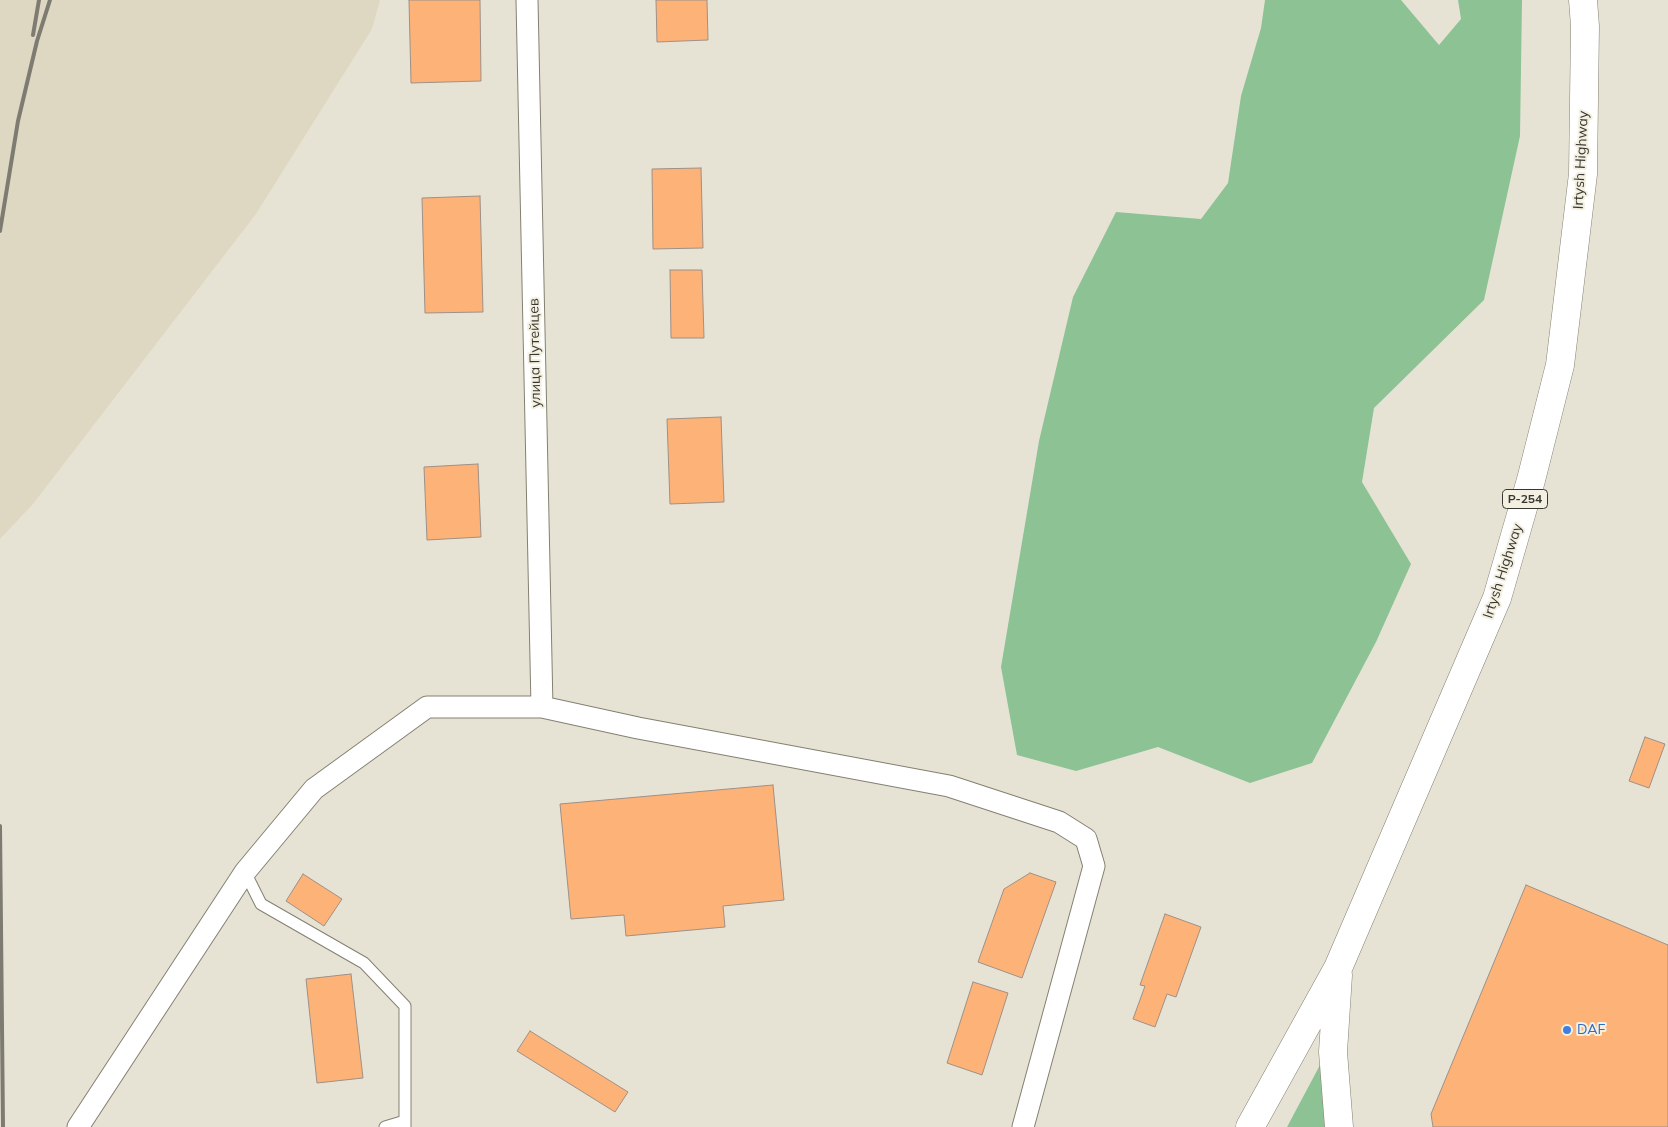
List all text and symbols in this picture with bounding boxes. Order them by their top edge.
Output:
street label: Irtysh Highway [1570,110,1592,210]
street label: улица Путейцев [526,298,544,408]
road number: Р-254 [1502,489,1548,508]
street label: Irtysh Highway [1480,522,1526,620]
place label: DAF [1577,1022,1605,1038]
marker: DAF [1561,1024,1573,1036]

